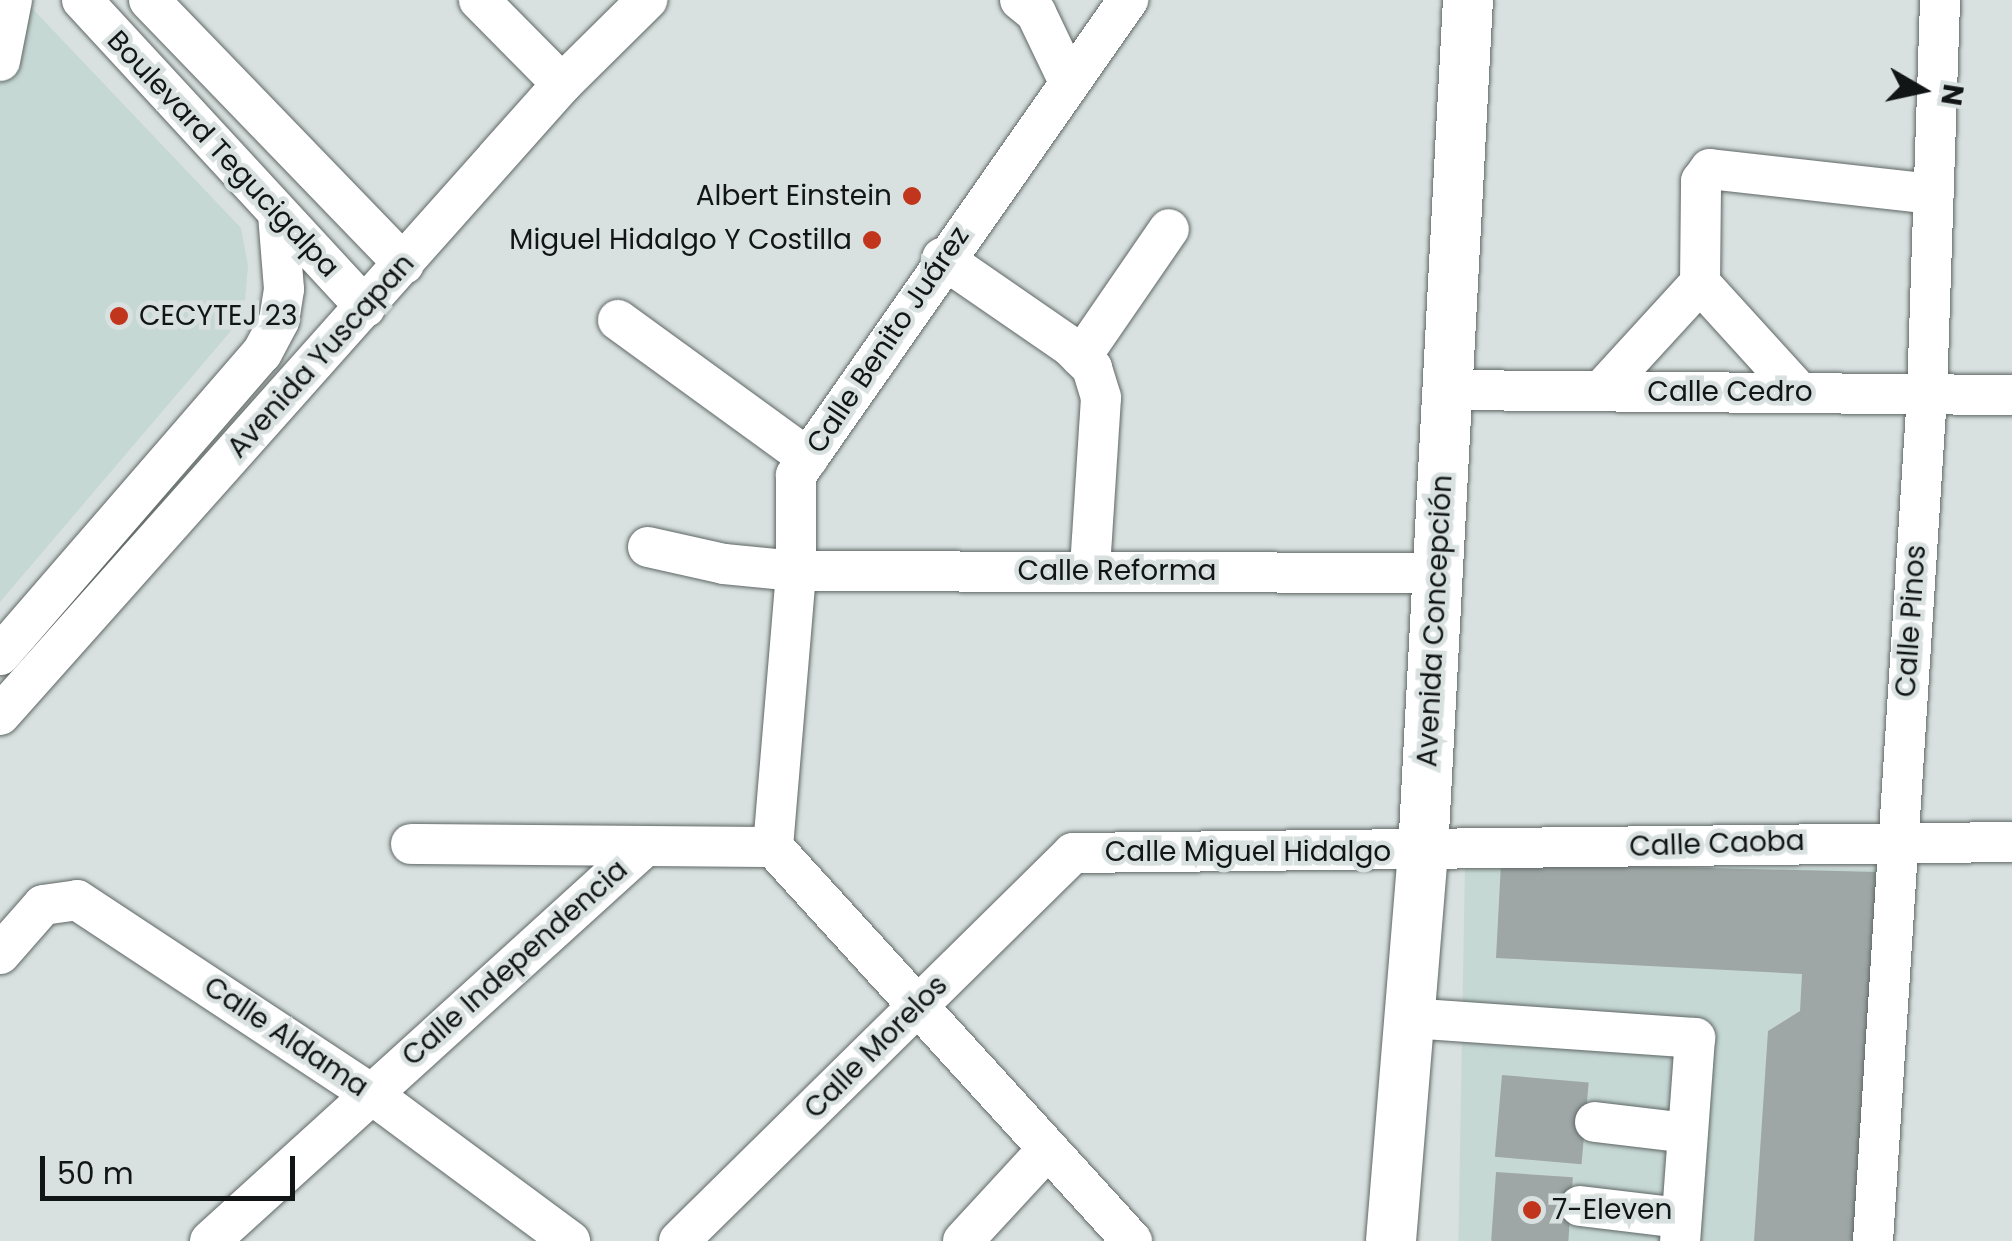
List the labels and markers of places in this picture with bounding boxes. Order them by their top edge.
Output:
place label: Albert Einstein [696,179,892,213]
marker: Albert Einstein [901,185,923,207]
place label: Miguel Hidalgo Y Costilla [509,223,852,257]
marker: Miguel Hidalgo Y Costilla [861,229,883,251]
place label: CECYTEJ 23 [139,299,297,333]
marker: CECYTEJ 23 [108,305,130,327]
place label: 7-Eleven [1552,1193,1672,1227]
marker: 7-Eleven [1521,1199,1543,1221]

